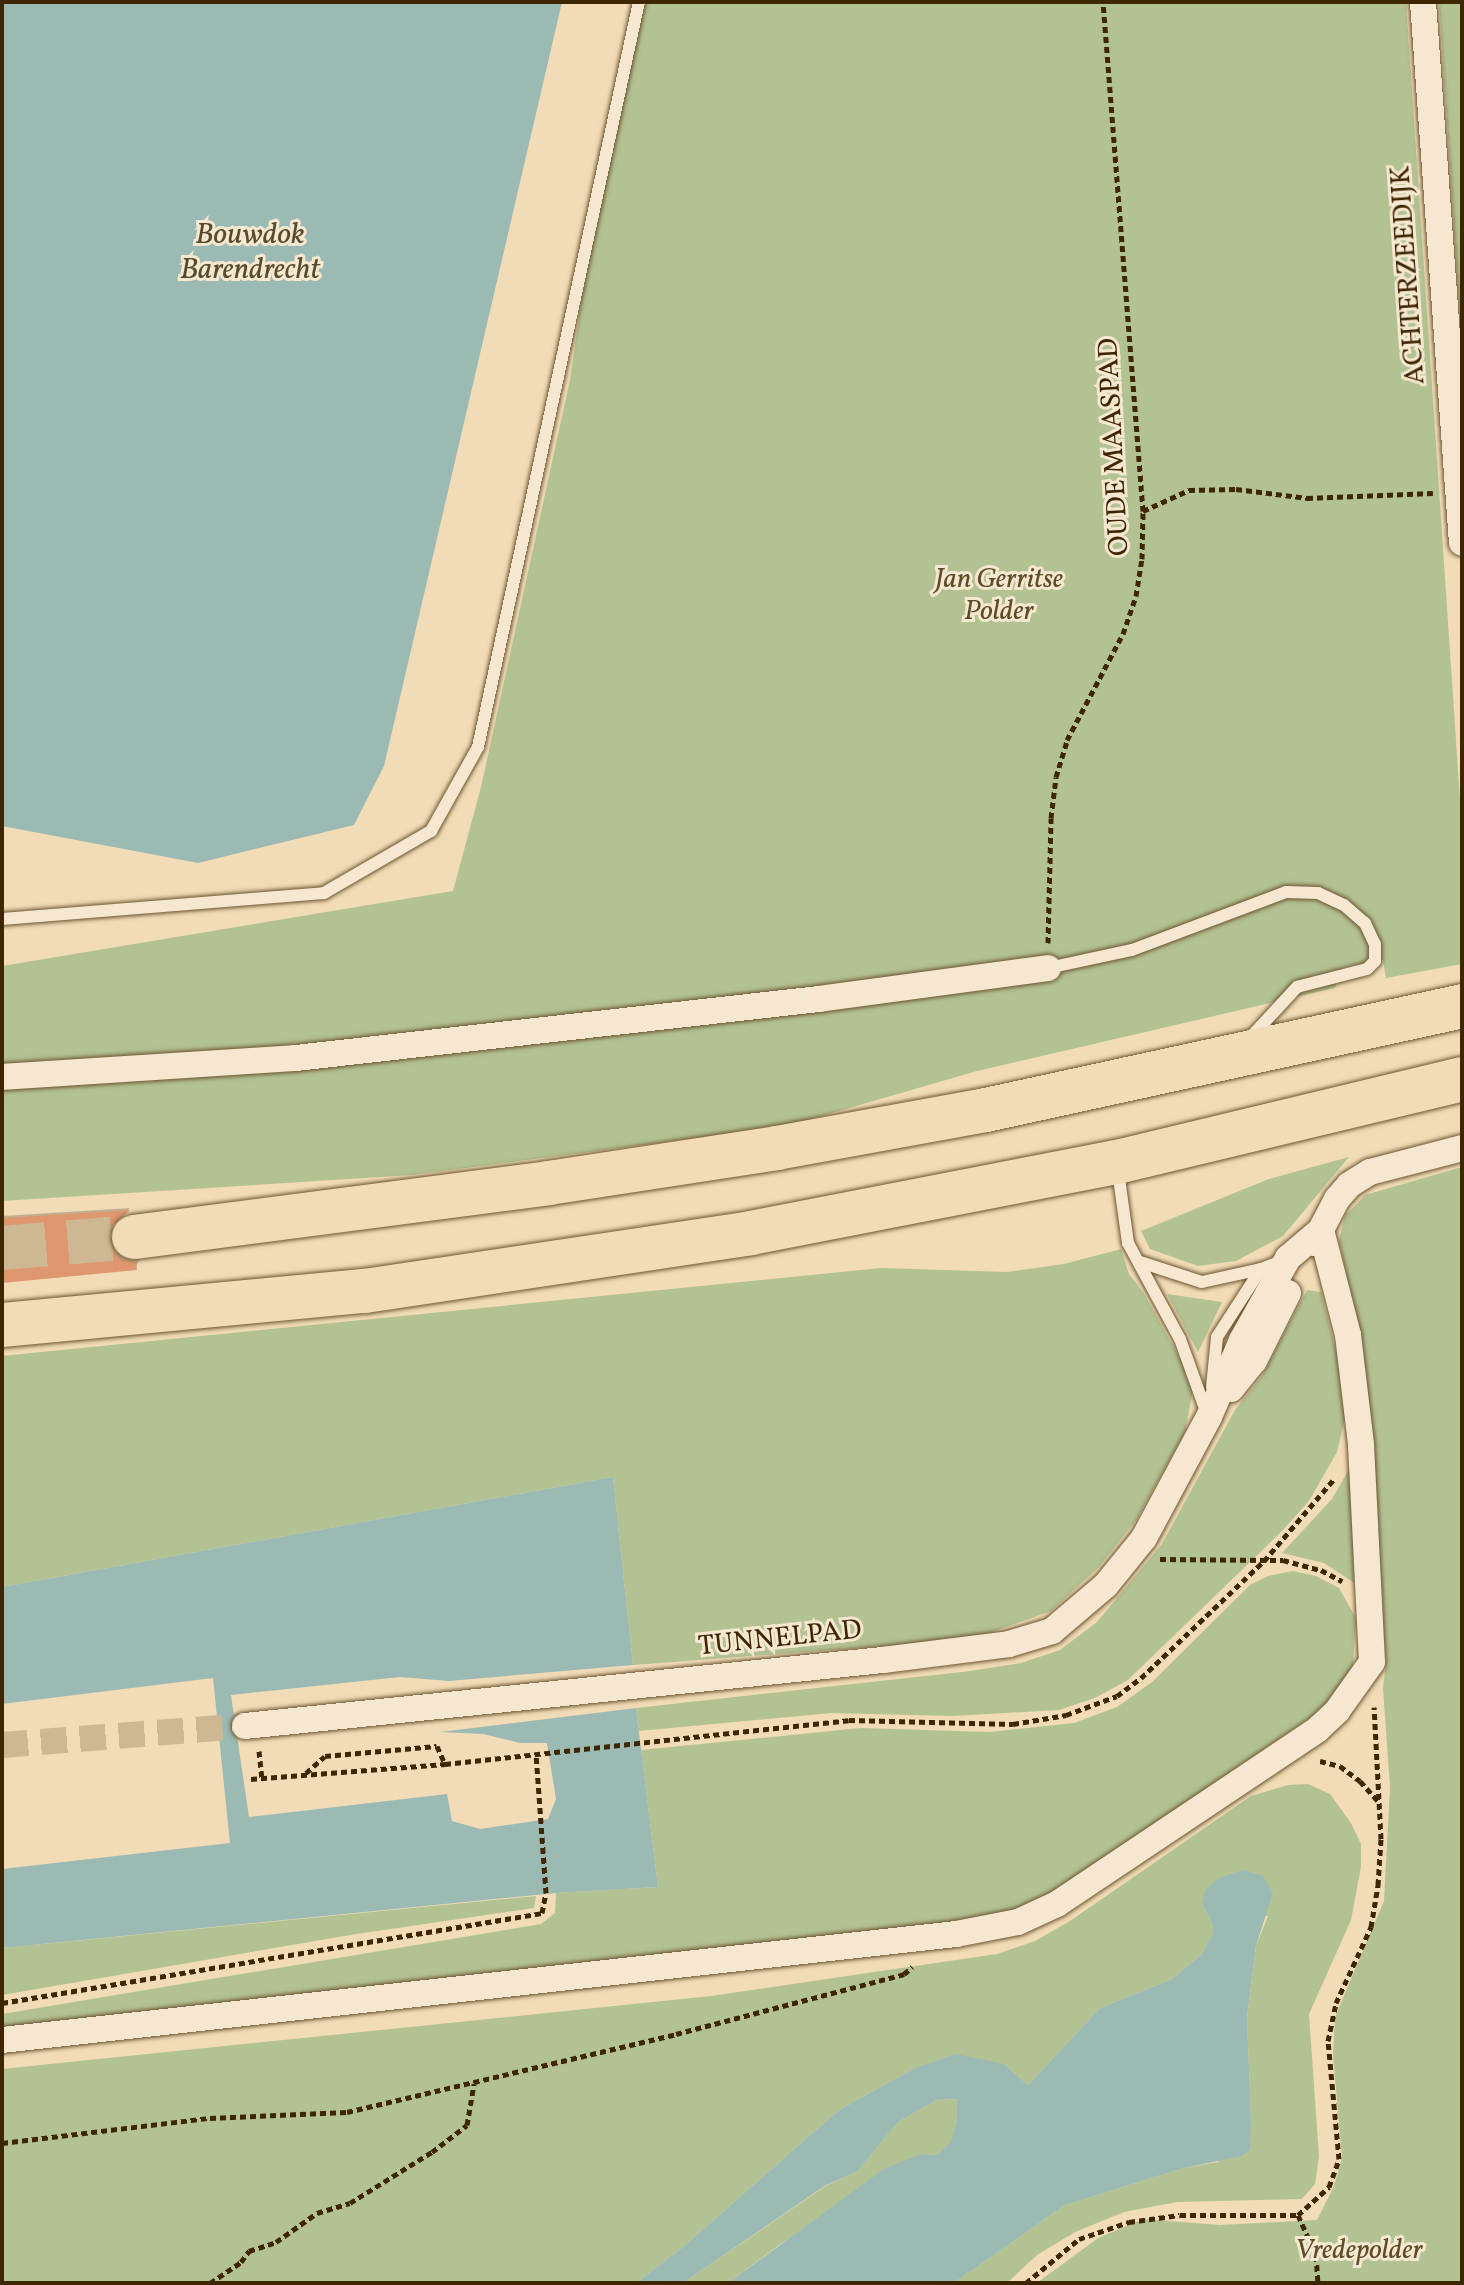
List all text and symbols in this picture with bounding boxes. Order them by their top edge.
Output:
street label: ACHTERZEEDIJK [1385,164,1433,386]
water label: Bouwdok Barendrecht [180,217,320,288]
street label: OUDE MAASPAD [1093,337,1137,557]
park label: Jan Gerritse Polder [935,563,1063,629]
street label: TUNNELPAD [697,1614,863,1664]
park label: Vredepolder [1295,2234,1423,2268]

